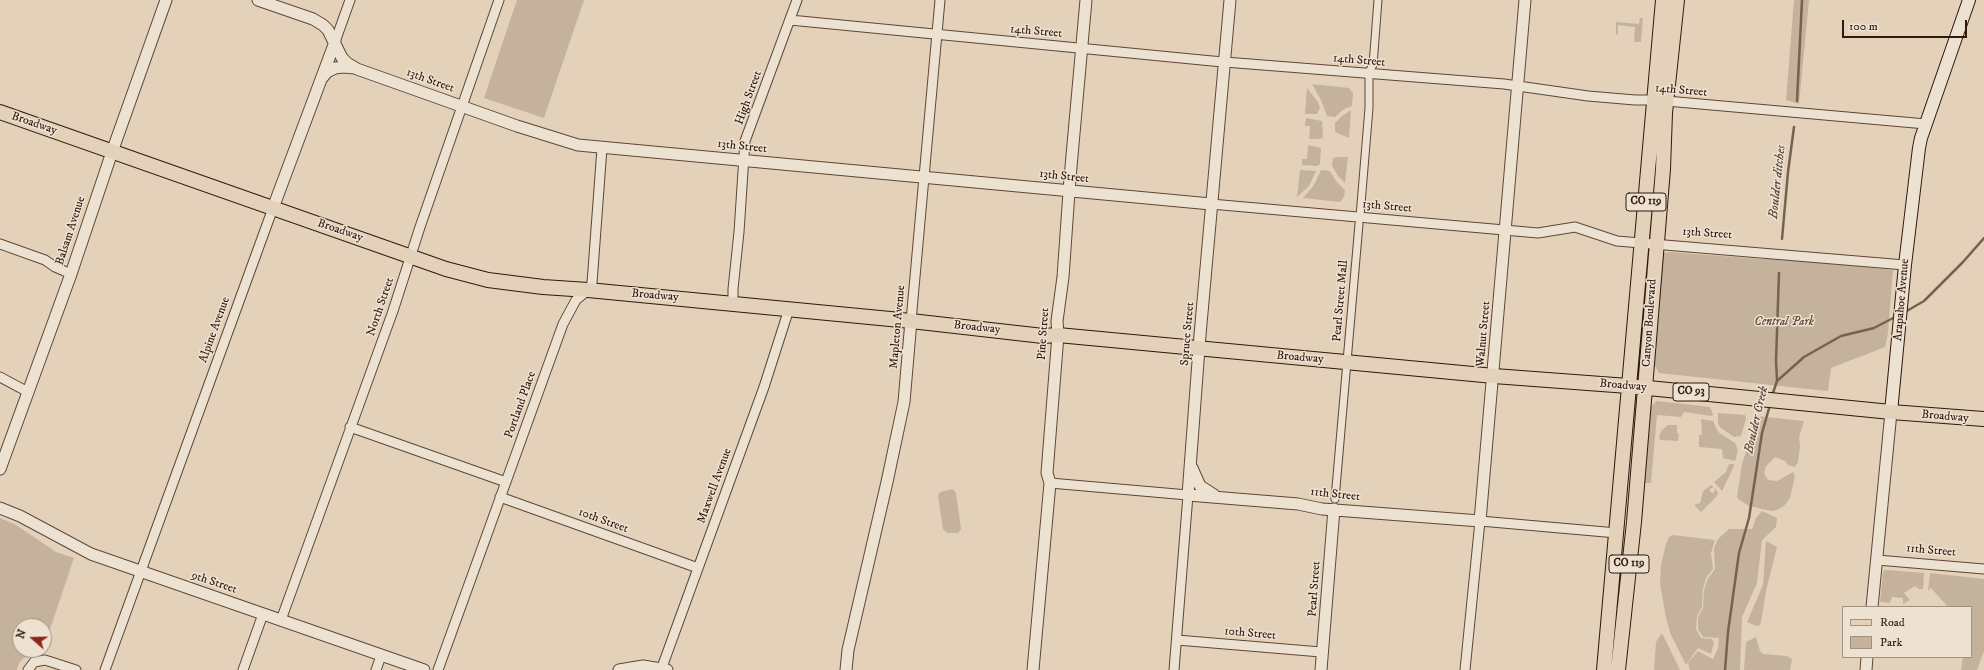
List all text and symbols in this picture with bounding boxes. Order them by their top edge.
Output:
scale bar [1844,12,1969,38]
text: 100 m [1849,19,1878,34]
street label: 14th Street [1009,23,1063,41]
street label: 14th Street [1332,52,1386,70]
street label: 13th Street [404,66,456,96]
street label: High Street [733,69,765,127]
street label: 14th Street [1654,82,1708,100]
street label: Broadway [9,109,59,139]
street label: 13th Street [716,137,768,157]
water label: Boulder ditches [1766,144,1790,220]
street label: 13th Street [1038,167,1090,187]
road number: CO 119 [1626,193,1666,211]
street label: Balsam Avenue [53,195,89,267]
street label: 13th Street [1361,198,1413,216]
street label: Broadway [315,216,365,246]
street label: 13th Street [1682,225,1732,243]
street label: Arapahoe Avenue [1891,258,1913,342]
street label: Pearl Street Mall [1330,260,1352,342]
street label: North Street [364,276,398,338]
street label: Canyon Boulevard [1640,279,1660,367]
street label: Mapleton Avenue [887,285,909,369]
street label: Broadway [631,287,679,305]
street label: Alpine Avenue [196,295,234,365]
street label: Walnut Street [1474,301,1494,367]
street label: Spruce Street [1178,302,1198,366]
street label: Pine Street [1035,307,1053,361]
park label: Central Park [1754,316,1814,330]
street label: Broadway [953,318,1001,338]
street label: Broadway [1276,349,1324,367]
street label: Portland Place [502,370,540,440]
street label: Broadway [1599,377,1647,395]
road number: CO 93 [1673,383,1709,401]
water label: Boulder Creek [1742,385,1772,455]
street label: Broadway [1921,408,1969,426]
street label: Maxwell Avenue [695,446,735,526]
street label: 11th Street [1309,485,1361,505]
street label: 10th Street [576,505,630,537]
street label: 11th Street [1906,542,1956,560]
road number: CO 119 [1609,555,1649,573]
street label: Pearl Street [1306,561,1324,617]
street label: 9th Street [189,569,239,597]
legend [1842,606,1972,658]
text: Road [1880,615,1905,630]
north arrow [12,618,52,658]
street label: 10th Street [1224,625,1276,643]
text: N [14,628,30,641]
text: Park [1880,635,1902,650]

